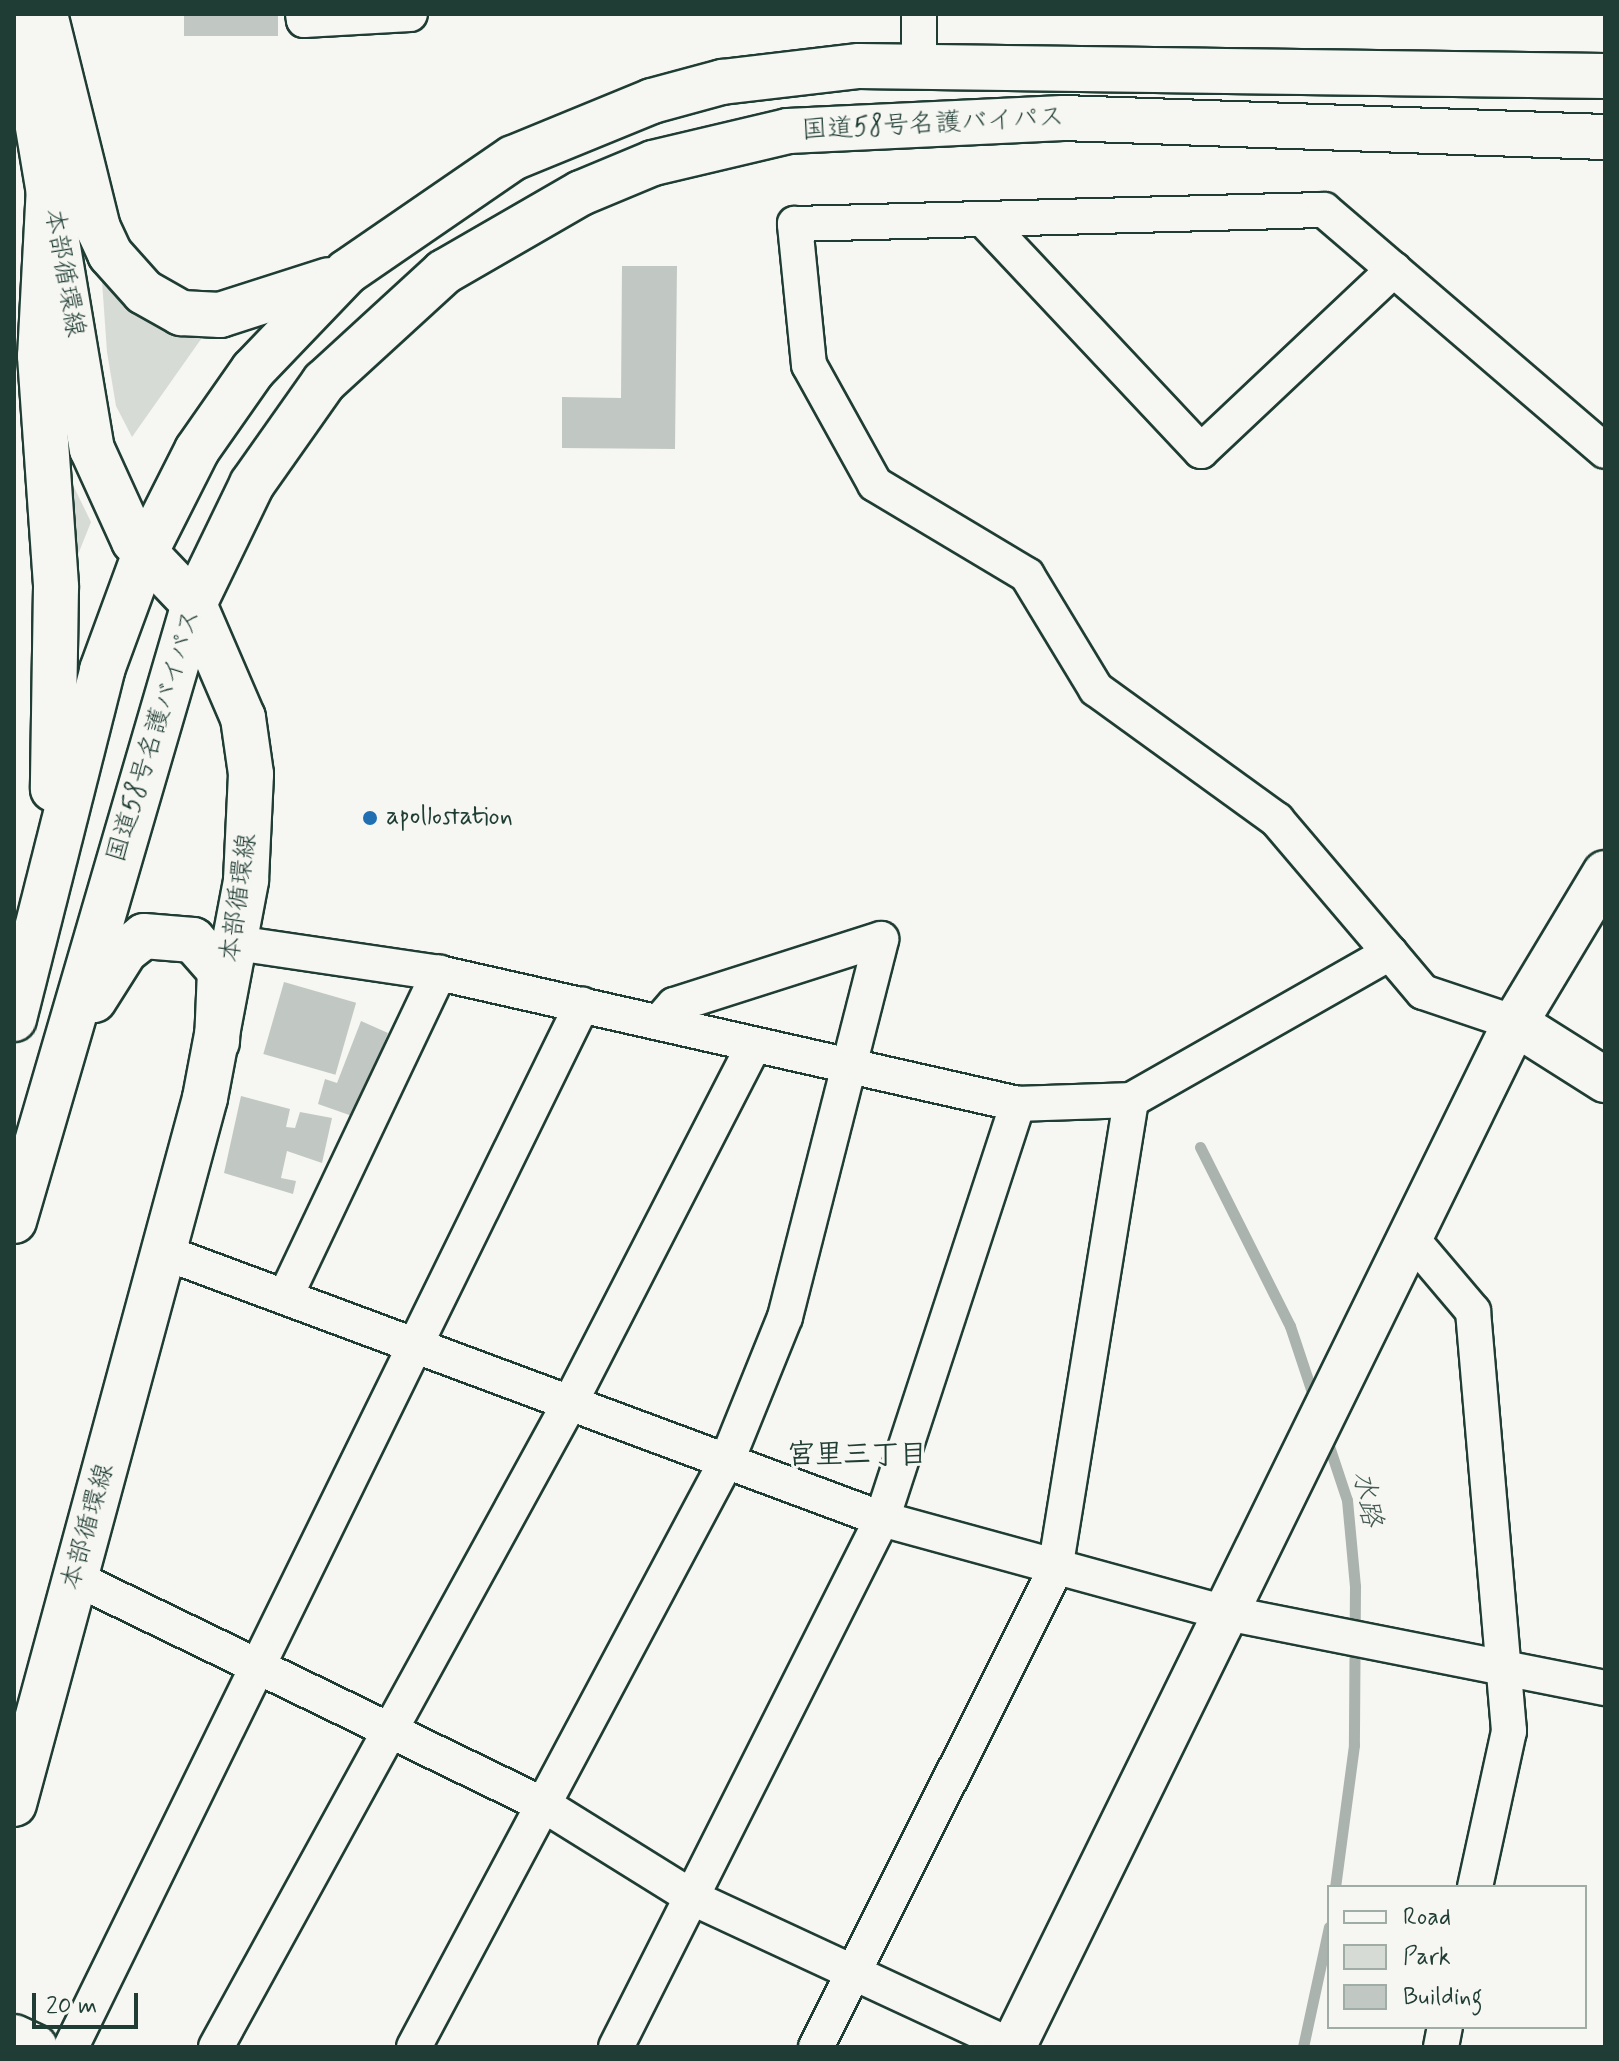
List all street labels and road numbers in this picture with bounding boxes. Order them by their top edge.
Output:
street label: 国道58号名護バイパス [800,103,1066,147]
street label: 本部循環線 [36,206,90,340]
street label: 国道58号名護バイパス [102,605,208,867]
street label: 本部循環線 [216,831,264,965]
street label: 本部循環線 [56,1460,122,1594]

